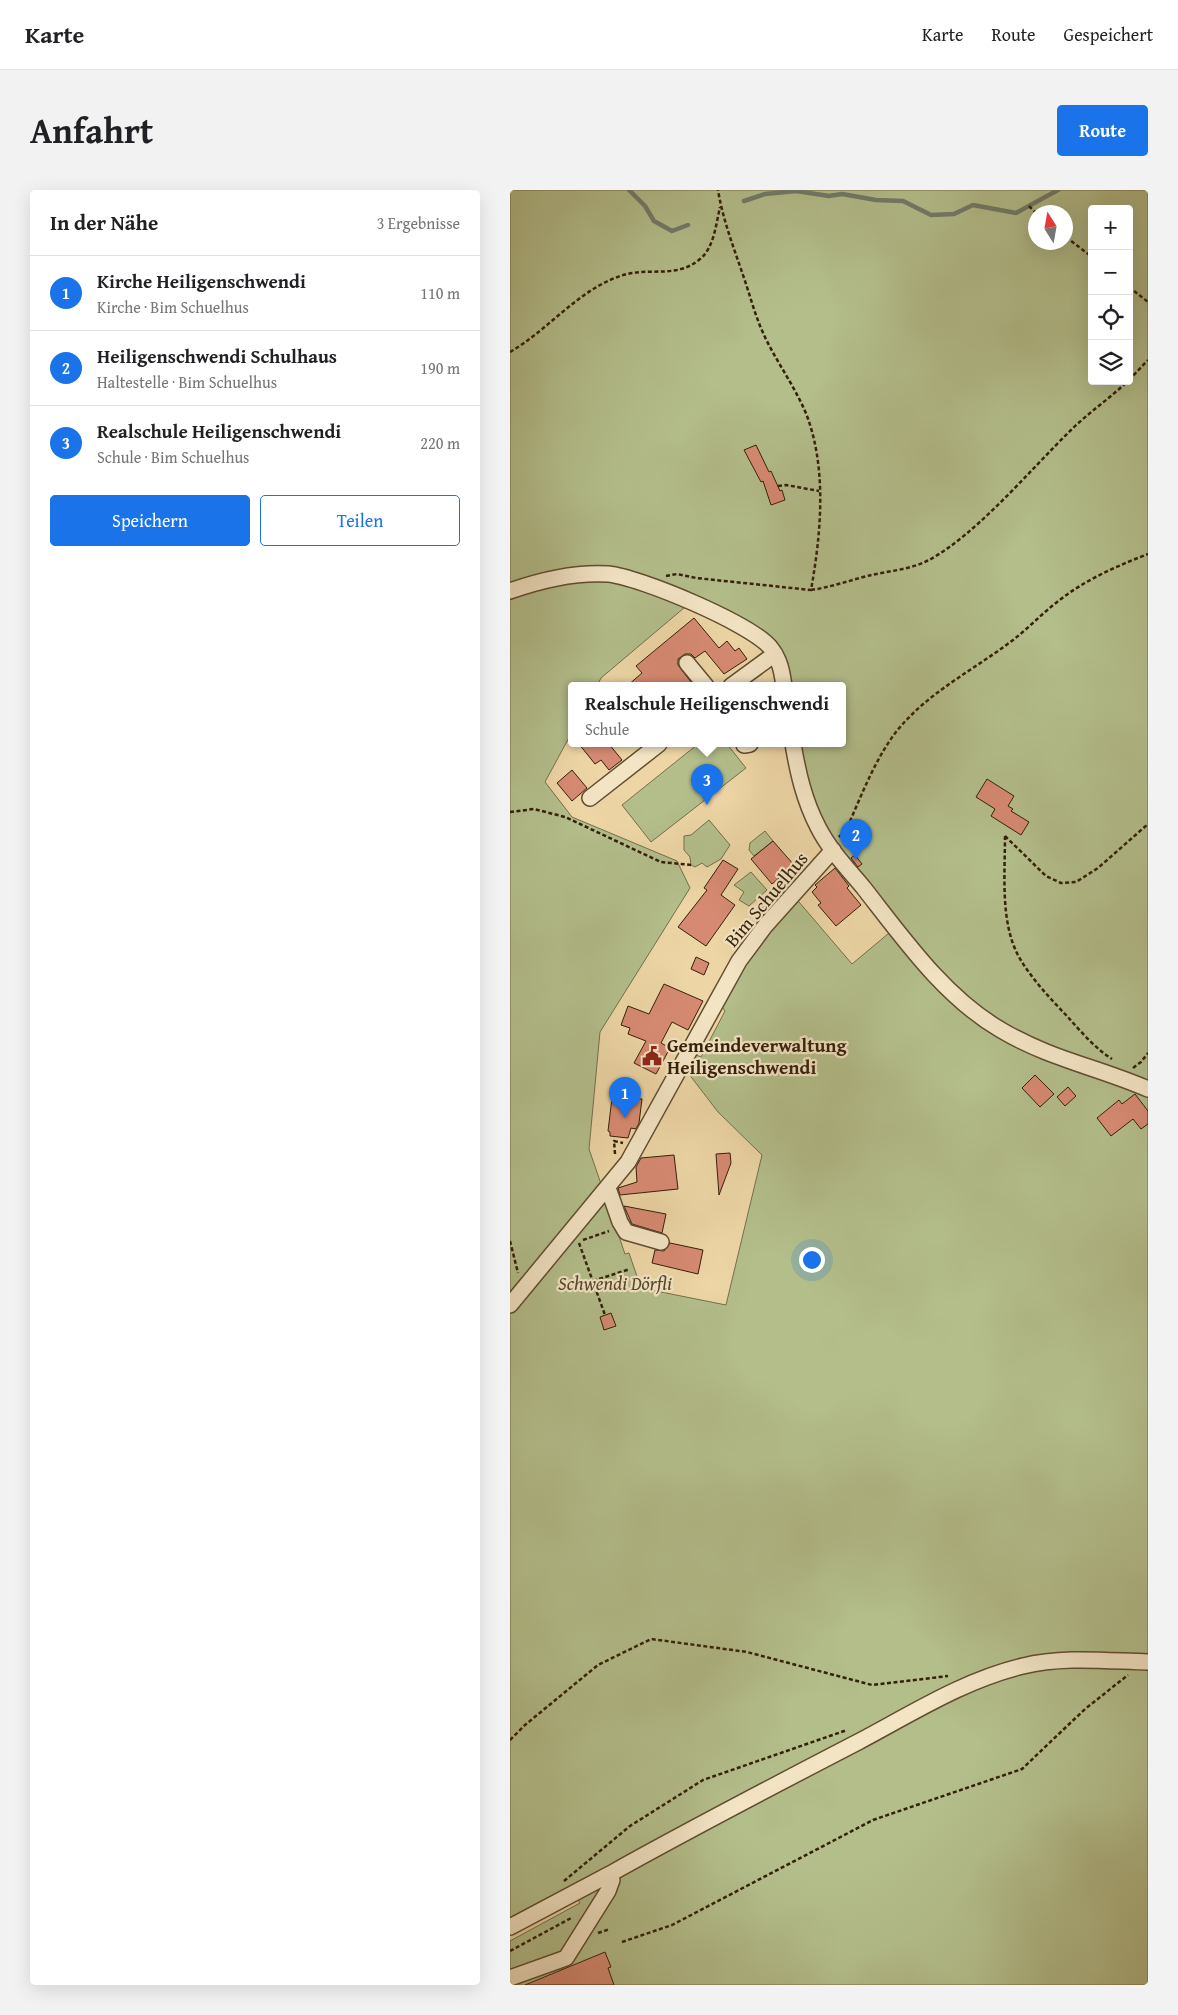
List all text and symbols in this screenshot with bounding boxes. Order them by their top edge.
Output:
text: Karte [25,17,84,52]
text: Karte [922,21,963,48]
text: Route [991,21,1036,48]
text: Gespeichert [1064,21,1153,48]
text: Anfahrt [30,105,153,156]
button: Route [1057,105,1148,156]
north arrow [1028,205,1073,250]
map controls [1088,205,1133,385]
button: + [1088,205,1133,250]
text: In der Nähe [50,207,158,238]
text: 3 Ergebnisse [377,211,460,235]
button: − [1088,250,1133,295]
text: Kirche Heiligenschwendi [97,267,306,295]
text: 1 [62,281,70,305]
text: 110 m [420,281,460,305]
text: Kirche · Bim Schuelhus [97,295,249,319]
button: locate [1088,295,1133,340]
button: layers [1088,340,1133,385]
text: Heiligenschwendi Schulhaus [97,342,337,370]
text: 2 [62,356,70,380]
text: 190 m [420,356,460,380]
text: Haltestelle · Bim Schuelhus [97,370,277,394]
text: Realschule Heiligenschwendi [97,417,341,445]
text: 3 [62,431,70,455]
text: 220 m [420,431,460,455]
text: Schule · Bim Schuelhus [97,445,249,469]
button: Speichern [50,495,250,546]
button: Teilen [260,495,460,546]
popup [568,682,846,747]
text: Realschule Heiligenschwendi [585,689,829,717]
text: Schule [585,717,629,741]
pin: 3 [691,764,723,805]
pin: 2 [840,819,872,860]
street label: Bim Schuelhus [718,845,814,953]
place label: Gemeindeverwaltung Heiligenschwendi [667,1031,848,1081]
public building icon: Gemeindeverwaltung Heiligenschwendi [641,1045,663,1067]
pin: 1 [609,1077,641,1118]
your location [799,1247,825,1273]
park label: Schwendi Dörfli [558,1269,672,1297]

